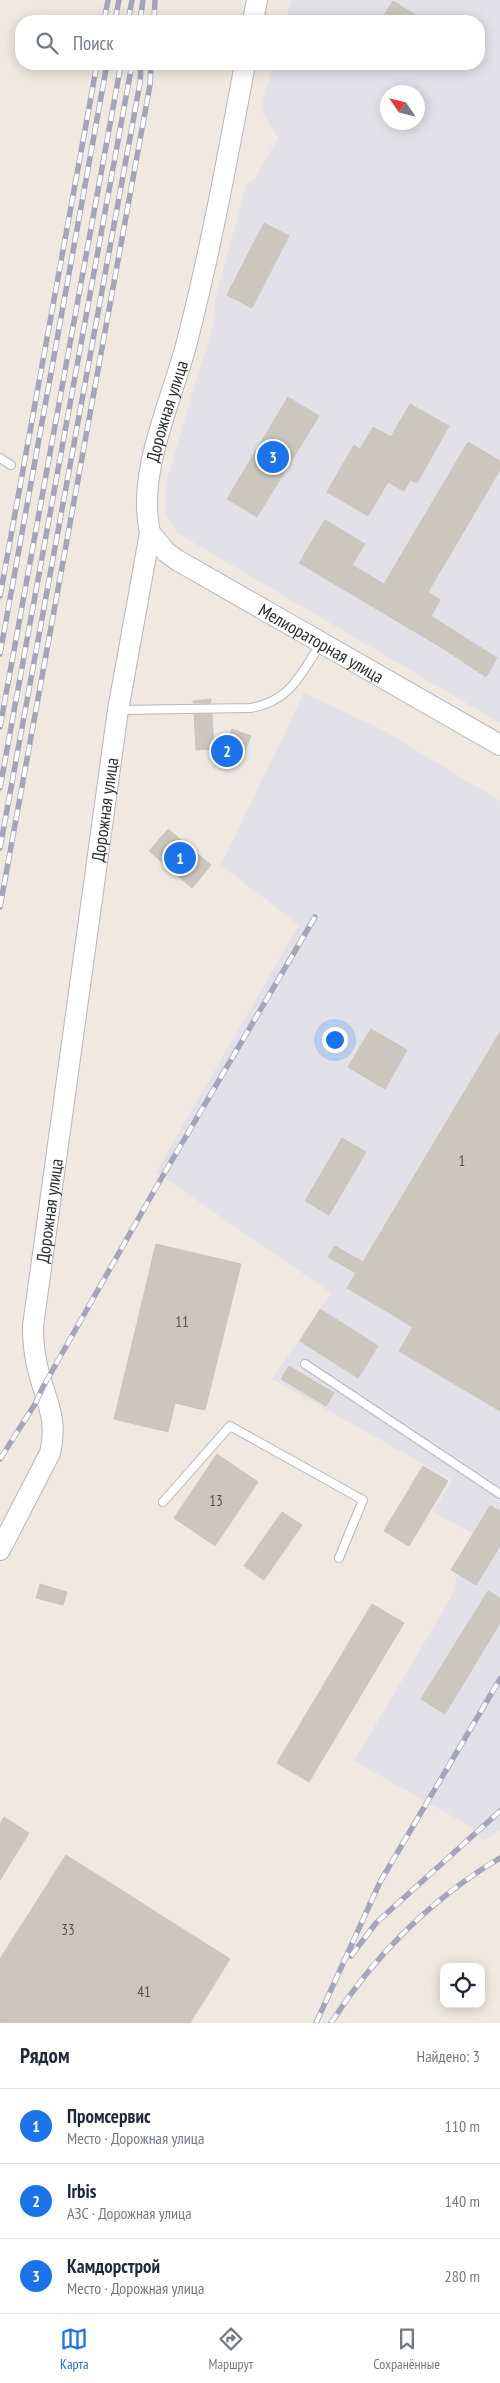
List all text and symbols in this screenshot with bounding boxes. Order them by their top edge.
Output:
search box [15,15,485,70]
icon: search [33,29,61,57]
text: Поиск [73,31,114,55]
north arrow [380,85,425,130]
street label: Дорожная улица [140,357,193,464]
pin: 3 [257,438,289,476]
street label: Мелиораторная улица [255,598,388,688]
pin: 2 [211,732,243,770]
street label: Дорожная улица [86,756,123,863]
pin: 1 [164,839,196,877]
your location [322,1027,348,1053]
house number: 1 [459,1151,465,1170]
street label: Дорожная улица [30,1157,67,1264]
house number: 11 [175,1312,189,1331]
house number: 13 [209,1491,223,1510]
house number: 33 [61,1920,75,1939]
map controls [440,1963,485,2008]
button: locate [440,1963,485,2008]
house number: 41 [137,1982,151,2001]
text: Рядом [20,2042,70,2069]
text: Найдено: 3 [417,2046,480,2066]
text: Промсервис [67,2104,151,2128]
text: 1 [32,2116,40,2136]
text: 110 m [445,2116,480,2136]
text: Место · Дорожная улица [67,2128,204,2148]
text: Irbis [67,2179,96,2203]
text: 2 [32,2191,40,2211]
text: 140 m [445,2191,480,2211]
text: АЗС · Дорожная улица [67,2203,192,2223]
text: Камдорстрой [67,2254,160,2278]
text: 3 [32,2266,40,2286]
text: 280 m [445,2266,480,2286]
text: Место · Дорожная улица [67,2278,204,2298]
tab: Карта [60,2325,89,2373]
tab: Маршрут [209,2325,253,2373]
tab: Сохранённые [373,2325,440,2373]

